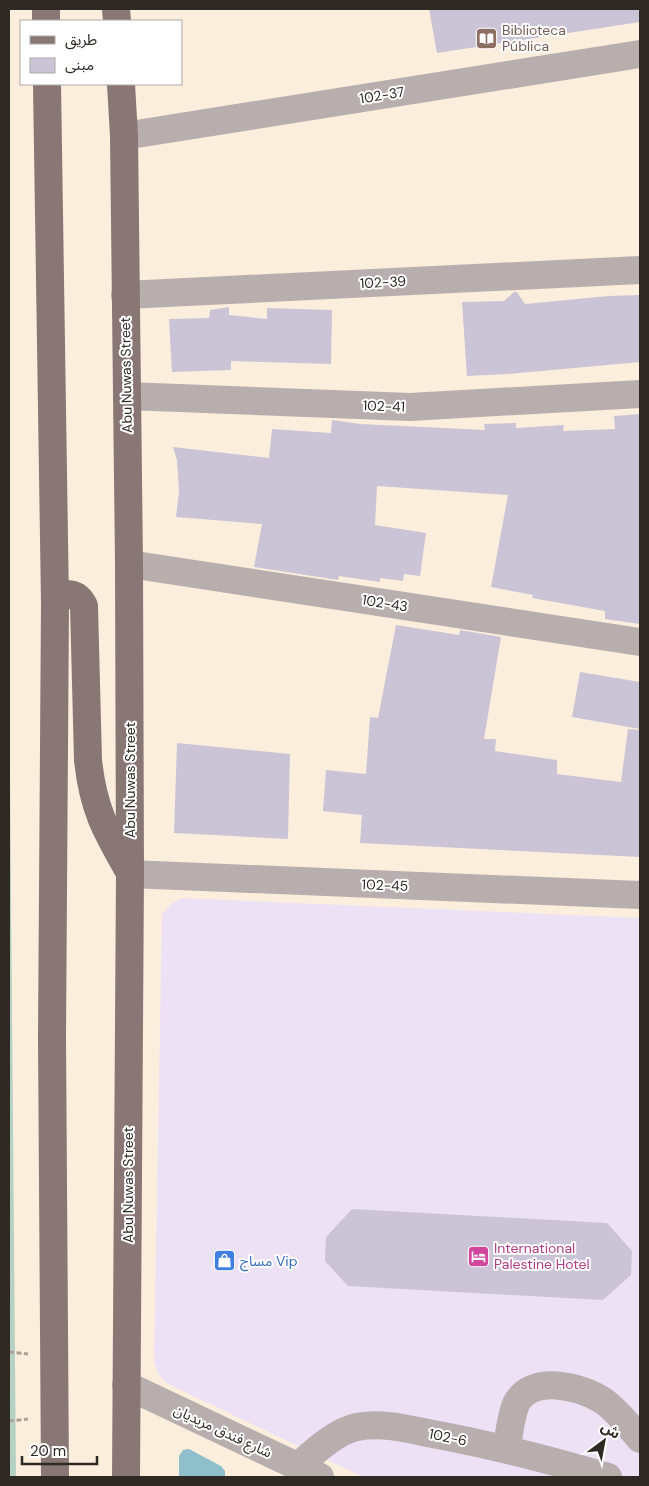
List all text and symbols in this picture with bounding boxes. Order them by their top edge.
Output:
legend [20,20,182,85]
place label: Biblioteca Pública [502,21,566,55]
library icon: Biblioteca Pública [474,26,498,50]
text: طريق [65,30,97,50]
text: مبنى [65,55,94,75]
street label: 102-37 [358,83,406,107]
street label: 102-39 [360,272,407,292]
street label: Abu Nuwas Street [116,317,136,433]
street label: 102-41 [363,396,405,416]
street label: 102-43 [361,590,409,616]
street label: Abu Nuwas Street [121,722,139,838]
street label: 102-45 [361,875,409,895]
street label: Abu Nuwas Street [119,1127,137,1243]
place label: International Palestine Hotel [494,1239,590,1273]
hotel icon: International Palestine Hotel [466,1244,490,1268]
shop icon: مساج Vip [212,1249,236,1273]
place label: مساج Vip [240,1252,298,1272]
street label: شارع فندق مريديان [170,1400,275,1463]
north arrow [579,1416,629,1466]
text: ش [598,1417,624,1443]
street label: 102-6 [428,1425,468,1449]
scale bar [22,1434,98,1466]
text: 20 m [30,1441,66,1461]

